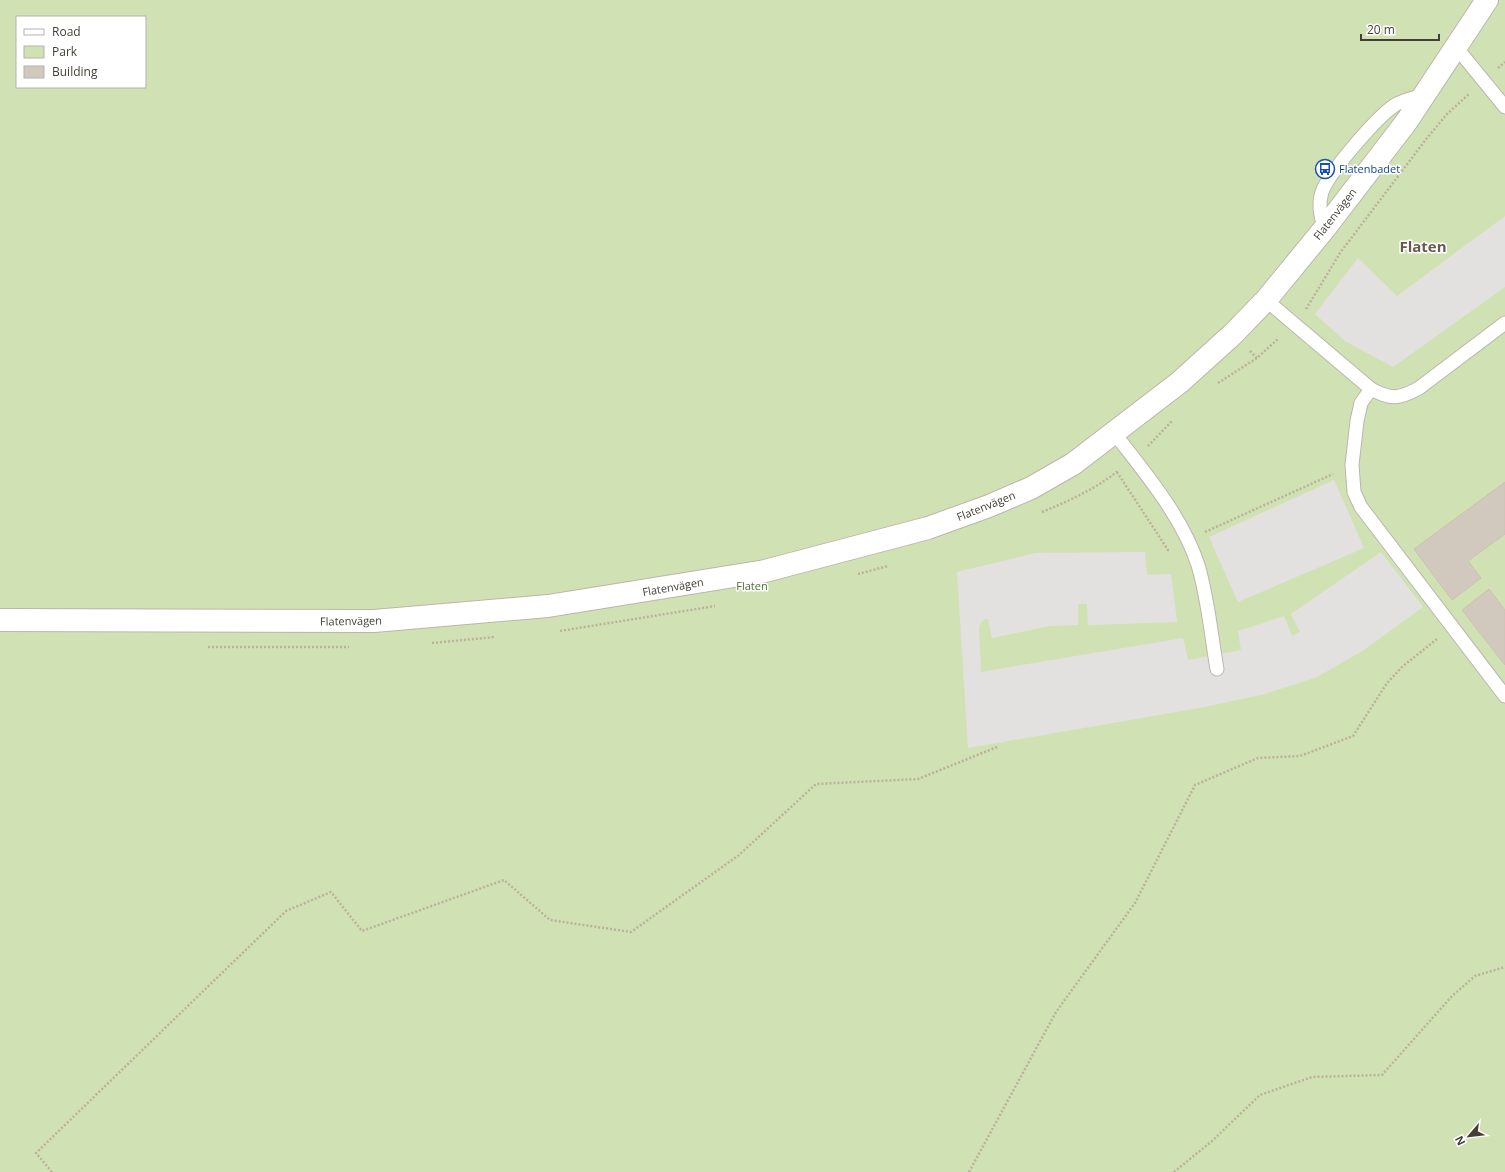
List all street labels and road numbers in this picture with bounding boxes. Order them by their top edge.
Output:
street label: Flatenvägen [1310,185,1360,243]
street label: Flatenvägen [954,487,1017,524]
street label: Flatenvägen [641,574,705,599]
street label: Flatenvägen [320,612,382,629]

